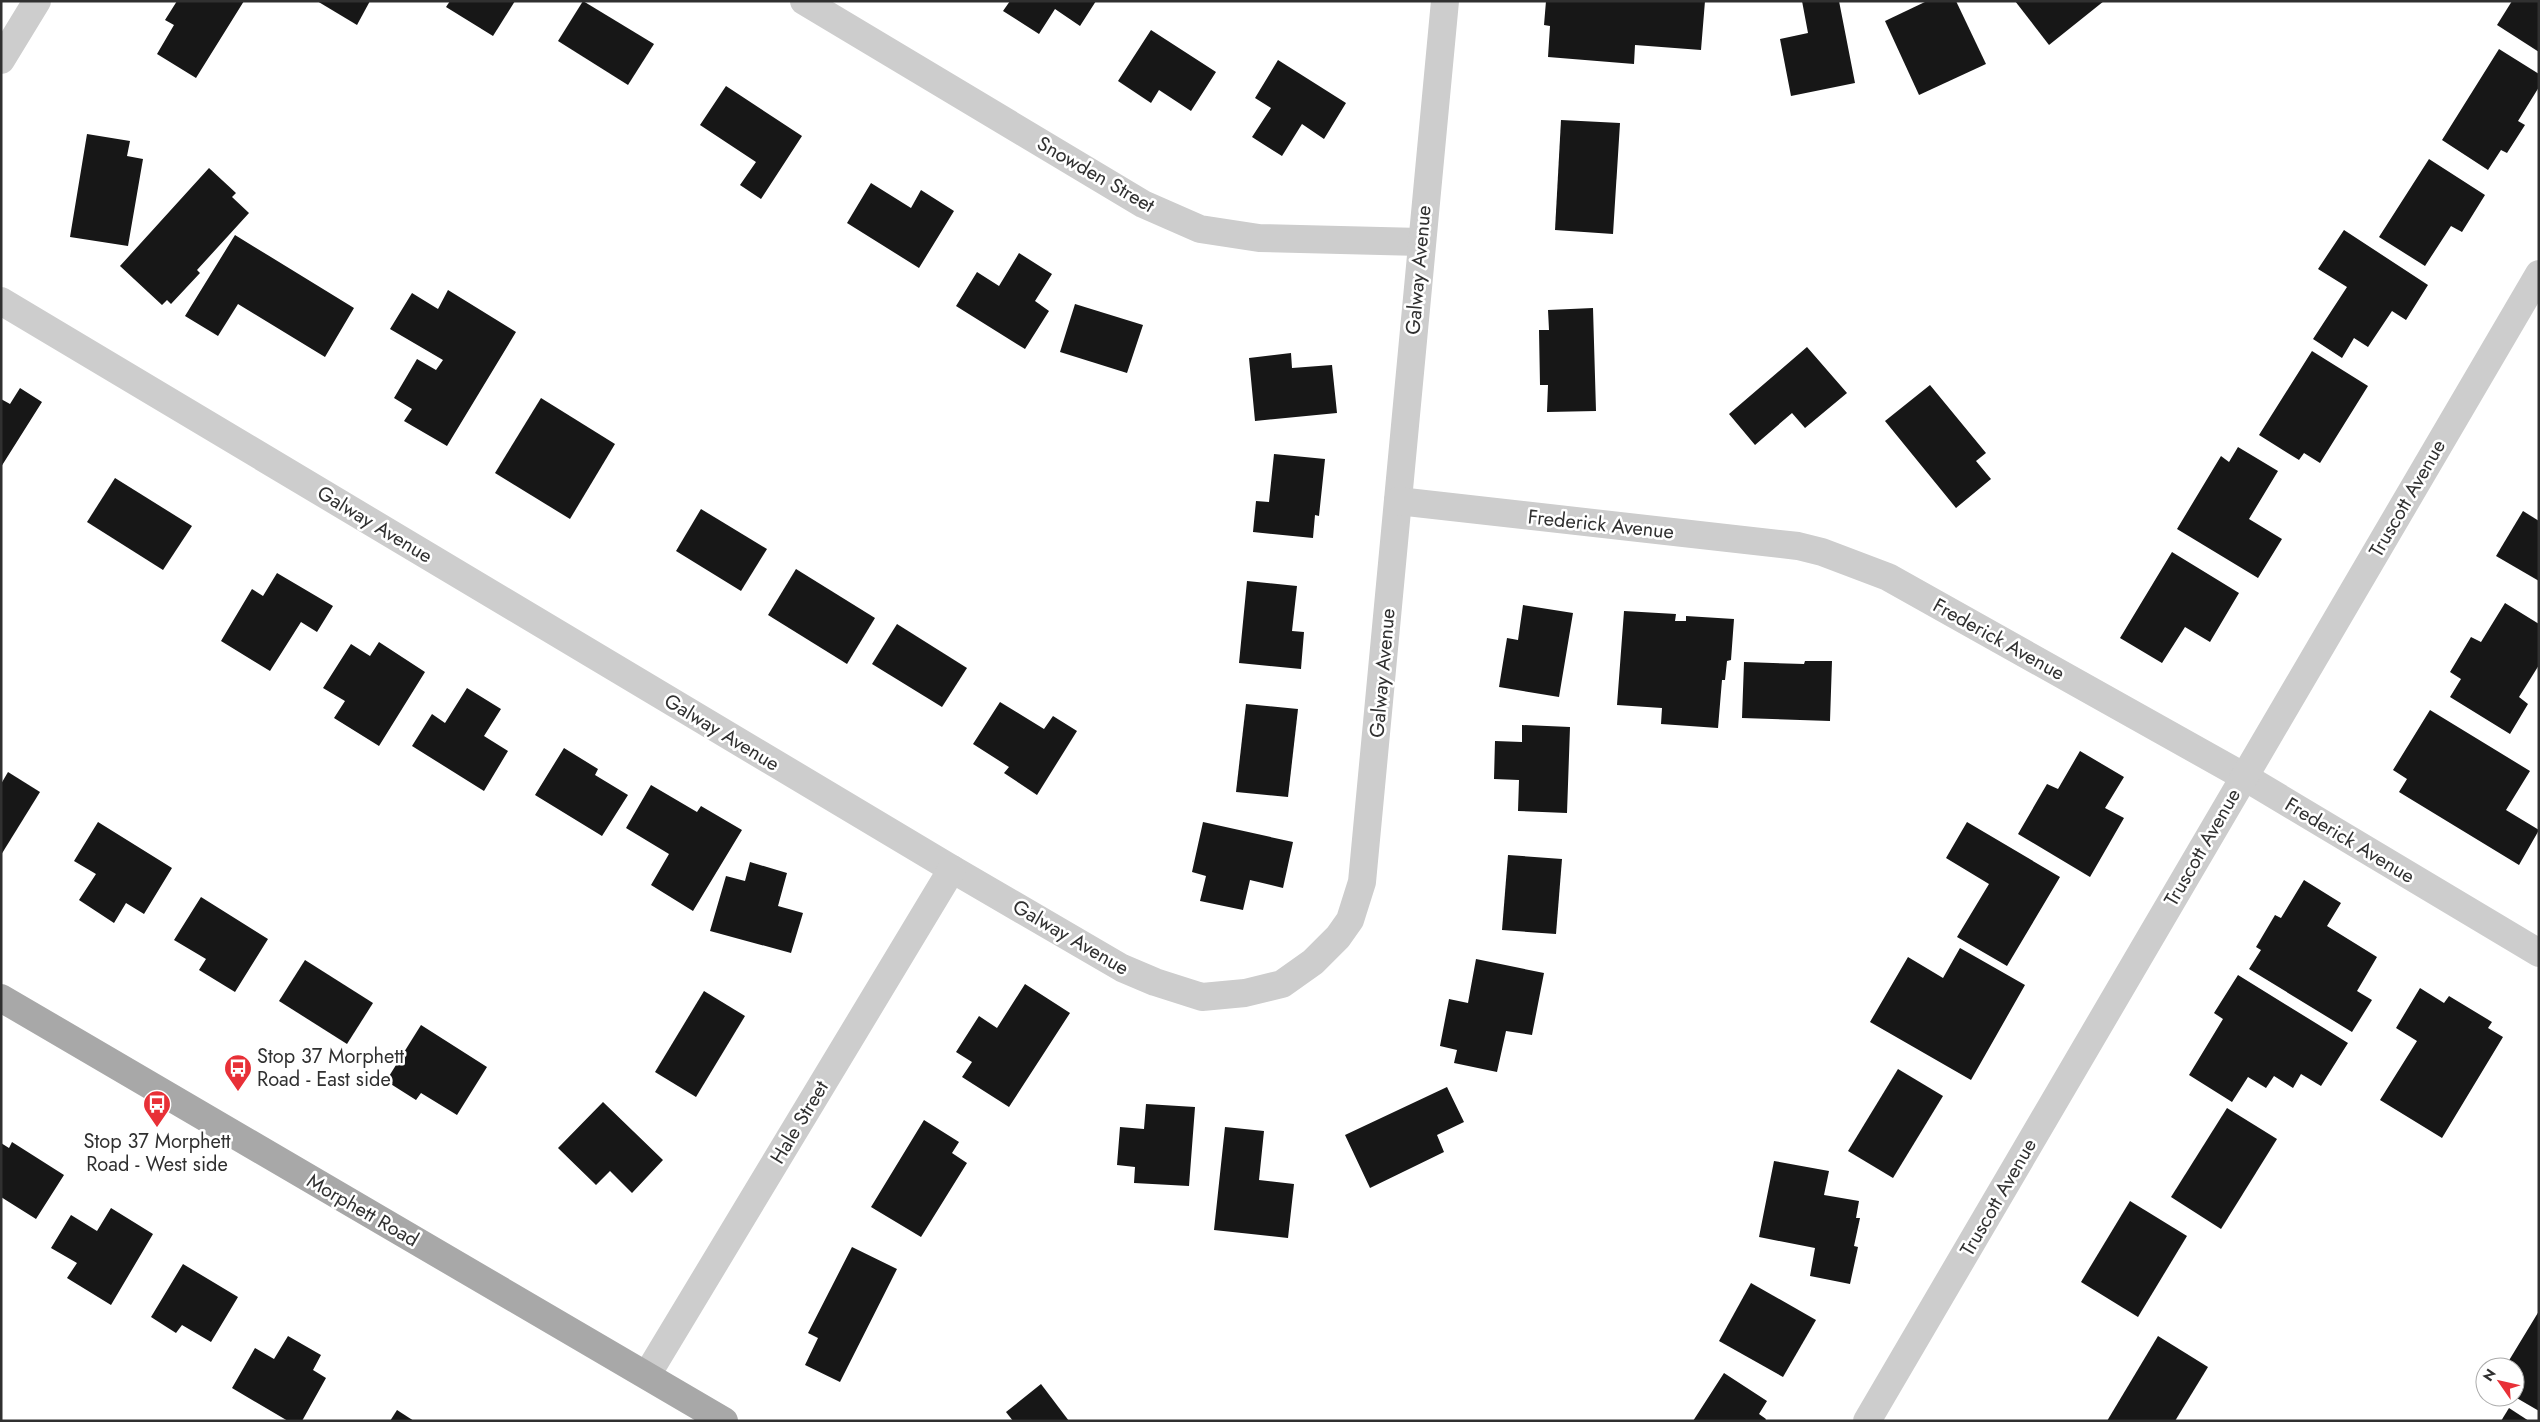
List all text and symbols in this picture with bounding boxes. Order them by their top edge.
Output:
street label: Snowden Street [1032,129,1160,220]
street label: Galway Avenue [1398,204,1439,336]
street label: Truscott Avenue [2362,434,2453,562]
street label: Galway Avenue [312,479,438,570]
street label: Frederick Avenue [1526,502,1676,547]
street label: Frederick Avenue [1927,591,2070,688]
street label: Galway Avenue [1362,607,1403,739]
street label: Galway Avenue [659,687,785,778]
street label: Truscott Avenue [2157,783,2248,911]
street label: Frederick Avenue [2279,790,2420,891]
street label: Galway Avenue [1007,892,1134,982]
place label: Stop 37 Morphett Road - East side [257,1042,404,1094]
bus stop icon: Stop 37 Morphett Road - East side [223,1053,253,1092]
street label: Hale Street [763,1075,836,1169]
bus stop icon: Stop 37 Morphett Road - West side [142,1089,172,1128]
place label: Stop 37 Morphett Road - West side [84,1127,231,1179]
street label: Truscott Avenue [1953,1133,2044,1261]
street label: Morphett Road [301,1167,424,1254]
north arrow [2475,1357,2525,1407]
text: N [2478,1365,2501,1385]

